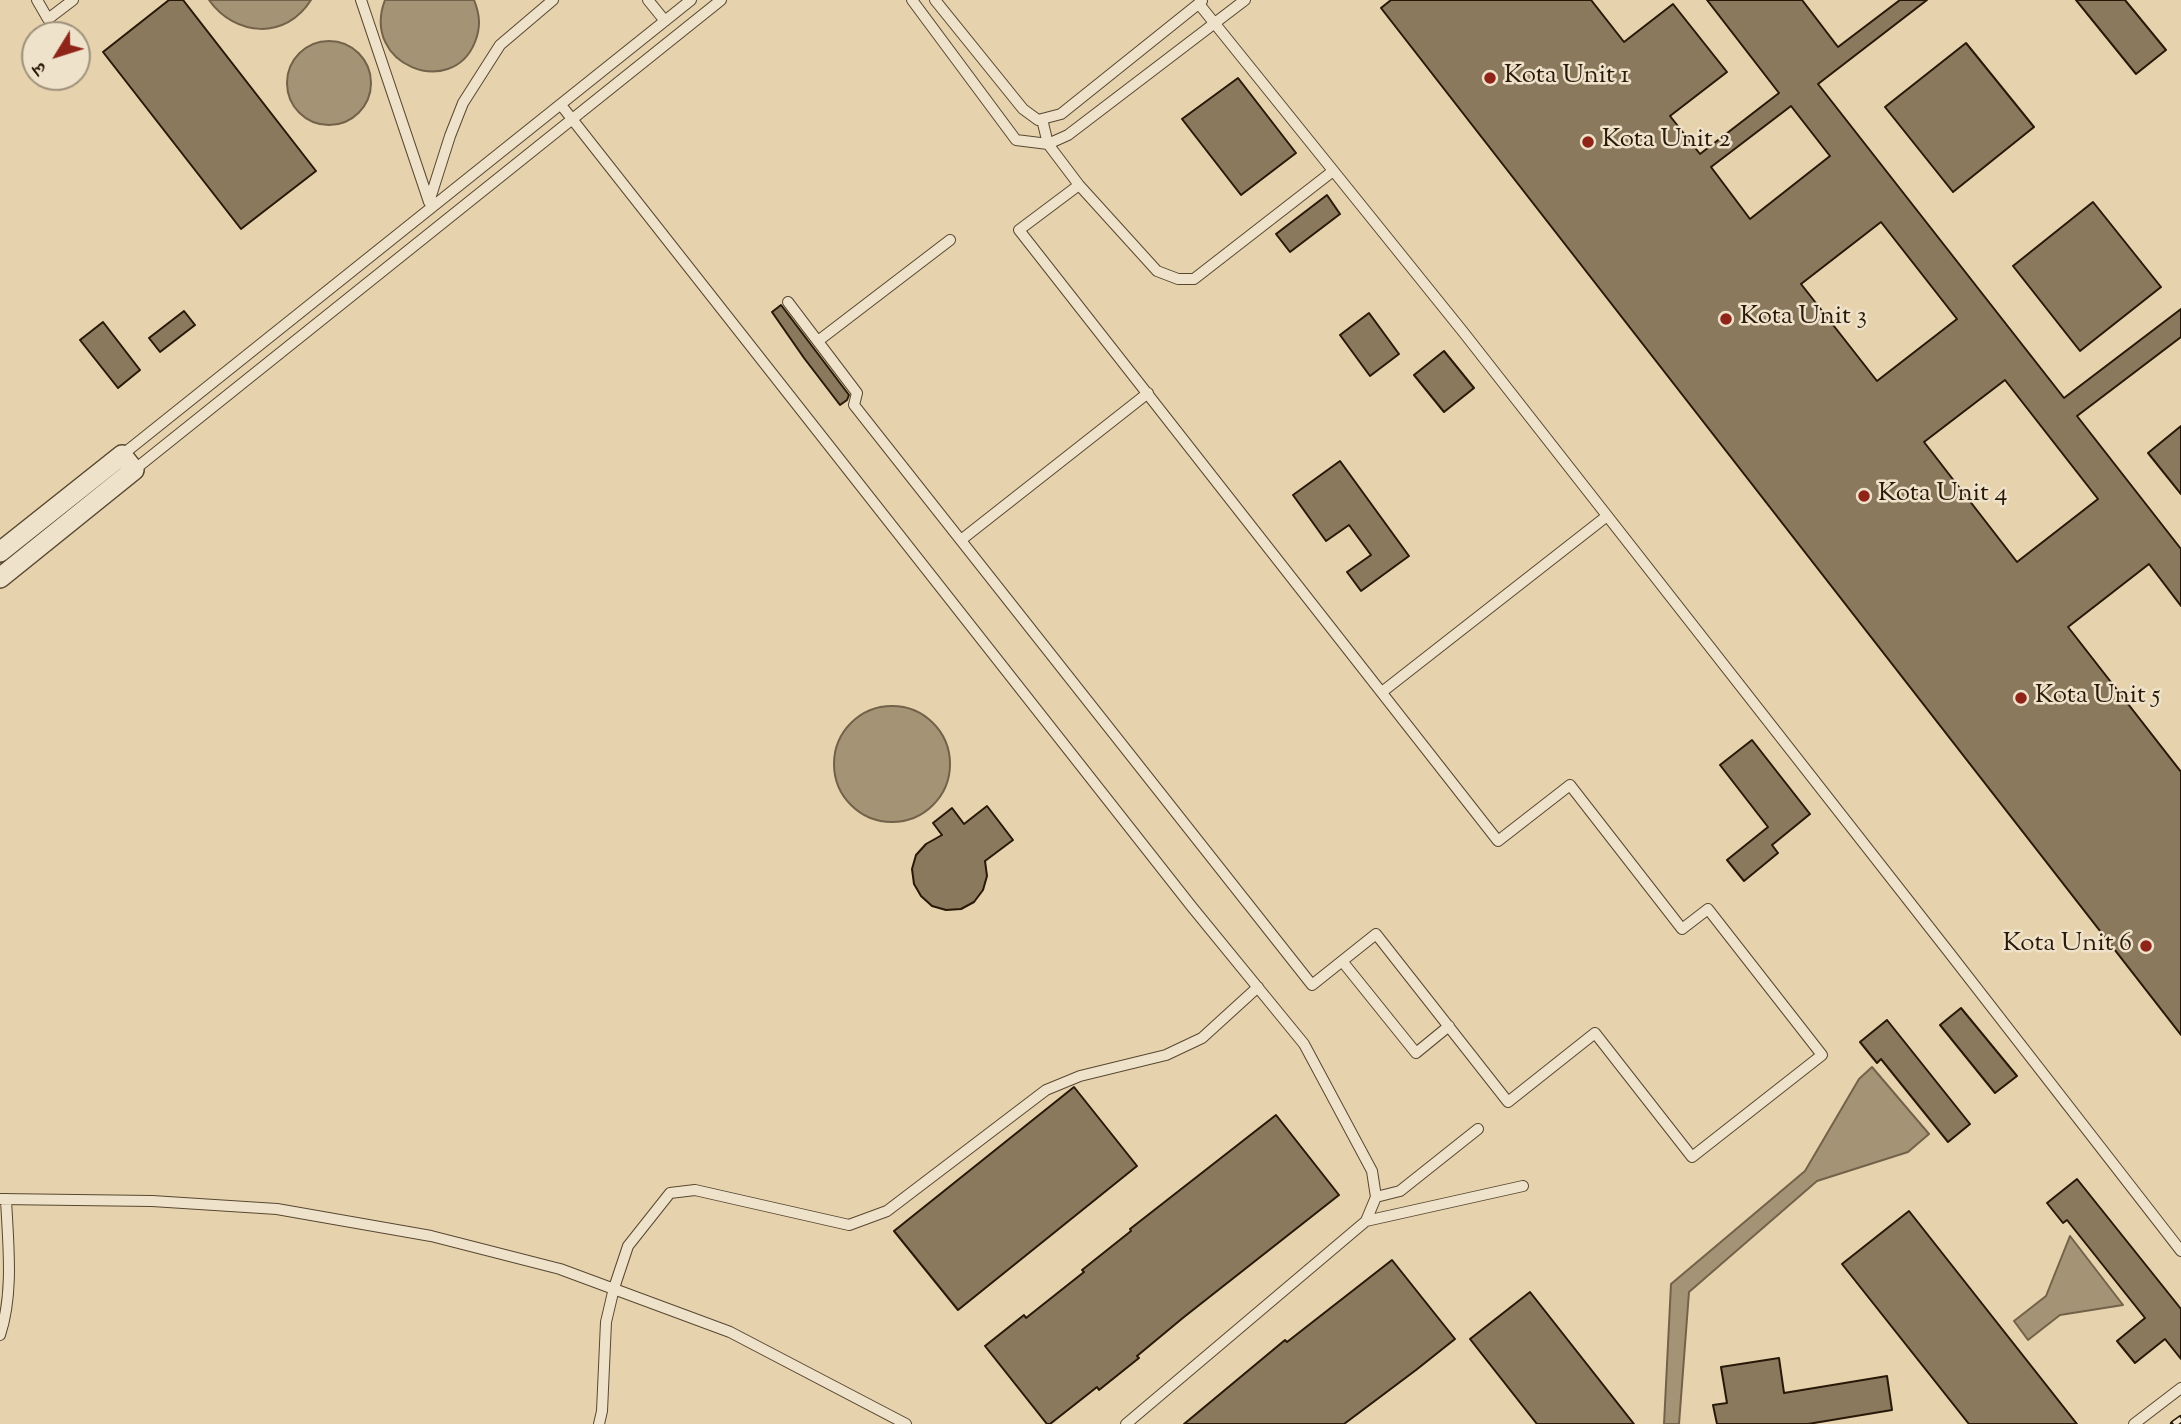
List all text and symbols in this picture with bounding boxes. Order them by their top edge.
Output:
north arrow [21,21,91,91]
text: उ [27,56,54,80]
place label: Kota Unit 1 [1504,62,1629,94]
marker: Kota Unit 1 [1482,70,1498,86]
place label: Kota Unit 2 [1602,126,1731,158]
marker: Kota Unit 2 [1580,134,1596,150]
place label: Kota Unit 3 [1740,303,1867,335]
marker: Kota Unit 3 [1718,311,1734,327]
place label: Kota Unit 4 [1878,480,2008,512]
marker: Kota Unit 4 [1856,488,1872,504]
place label: Kota Unit 5 [2035,682,2160,714]
marker: Kota Unit 5 [2013,690,2029,706]
place label: Kota Unit 6 [2003,930,2132,962]
marker: Kota Unit 6 [2138,938,2154,954]

